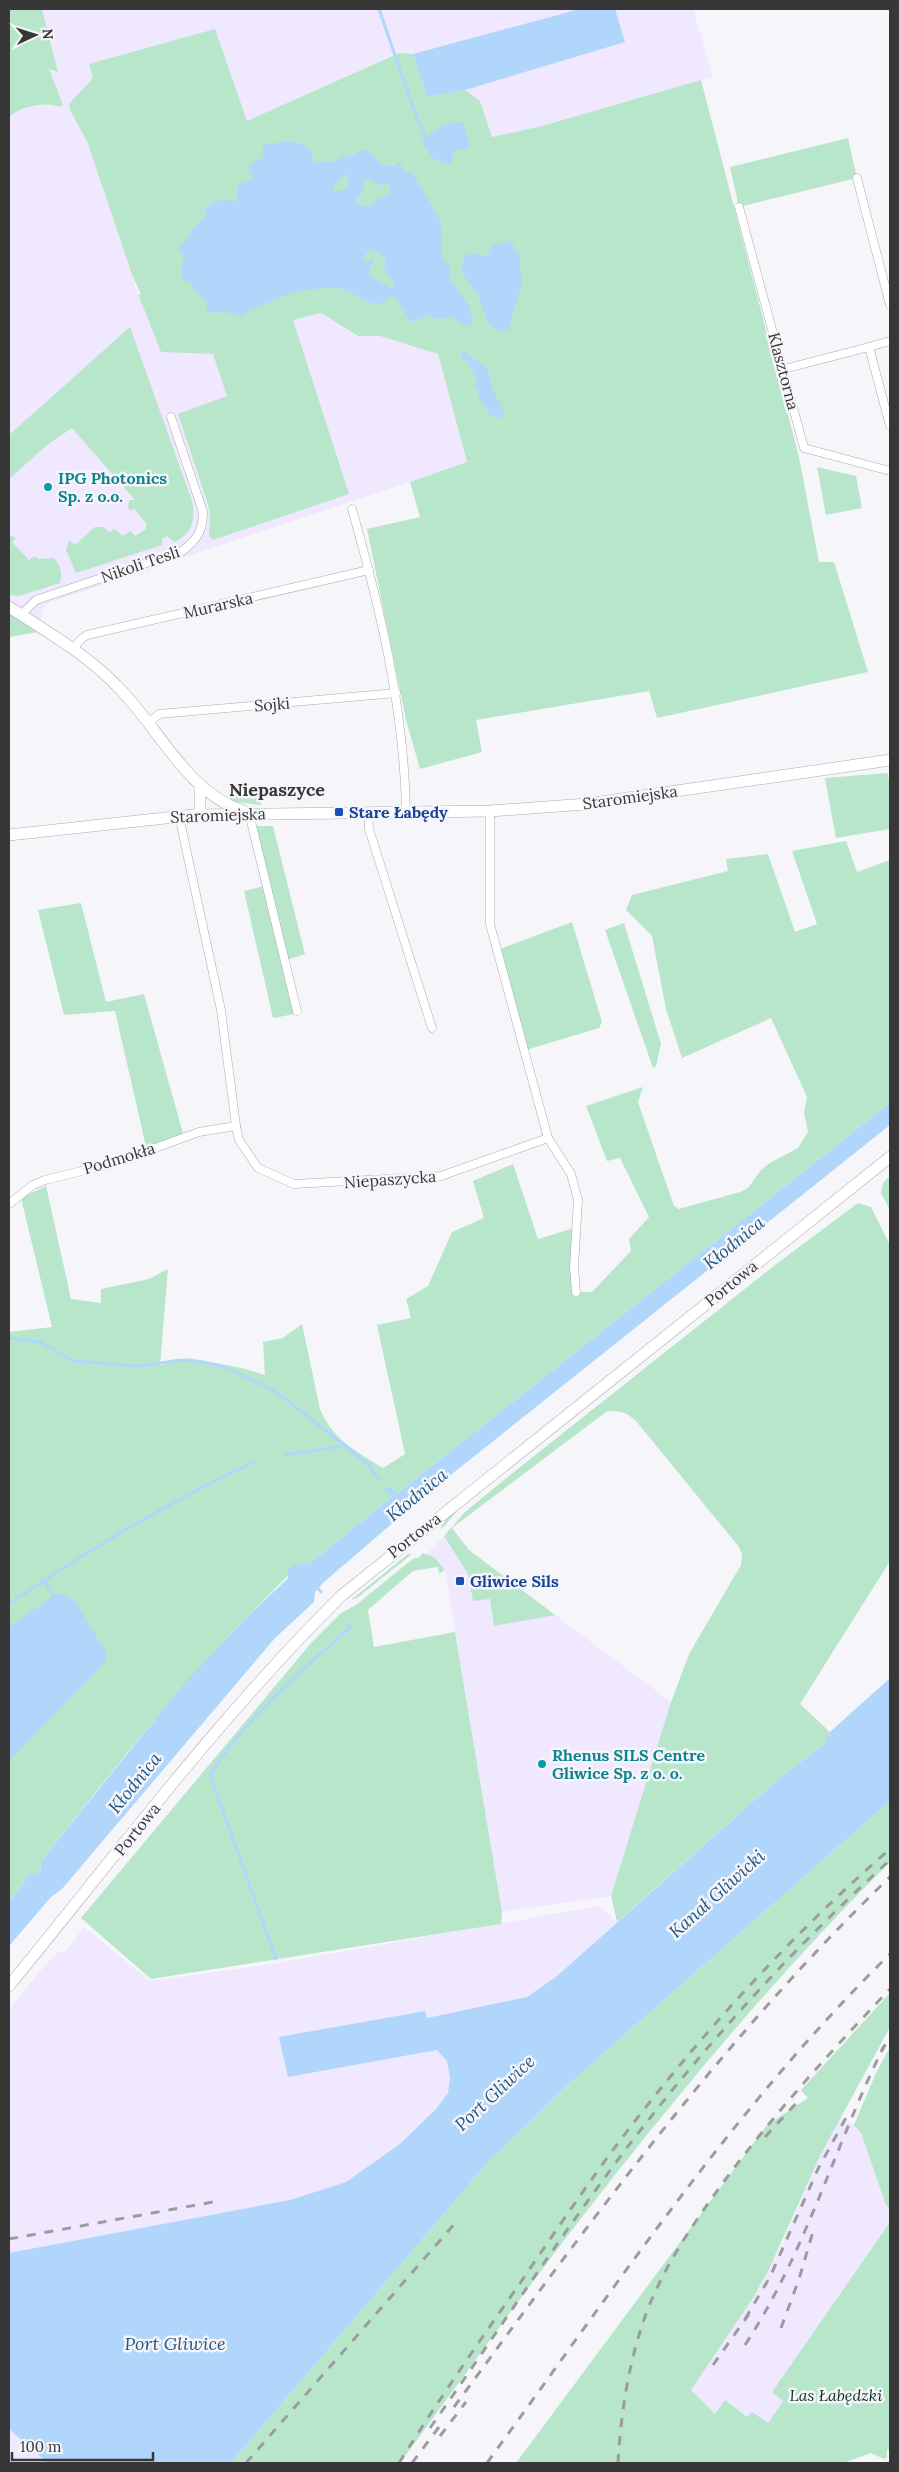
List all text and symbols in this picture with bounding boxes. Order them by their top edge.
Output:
north arrow [10,10,60,60]
text: N [39,28,57,40]
street label: Klasztorna [764,330,804,412]
place label: IPG Photonics Sp. z o.o. [58,468,167,506]
marker: IPG Photonics Sp. z o.o. [42,481,54,493]
street label: Nikoli Tesli [98,541,182,587]
street label: Murarska [181,587,255,623]
street label: Sojki [253,692,291,716]
district label: Niepaszyce [229,778,325,801]
street label: Staromiejska [581,780,679,814]
place label: Stare Łabędy [349,802,448,822]
street label: Staromiejska [170,803,266,827]
marker: Stare Łabędy [333,806,345,818]
street label: Podmokła [81,1138,157,1178]
street label: Niepaszycka [343,1166,437,1192]
water label: Kłodnica [699,1211,769,1274]
street label: Portowa [701,1256,761,1310]
water label: Kłodnica [382,1463,452,1526]
street label: Portowa [383,1508,445,1562]
place label: Gliwice Sils [470,1571,559,1591]
marker: Gliwice Sils [454,1575,466,1587]
place label: Rhenus SILS Centre Gliwice Sp. z o. o. [552,1745,706,1783]
water label: Kłodnica [103,1747,166,1818]
marker: Rhenus SILS Centre Gliwice Sp. z o. o. [536,1758,548,1770]
street label: Portowa [110,1799,164,1859]
water label: Kanał Gliwicki [664,1844,769,1943]
water label: Port Gliwice [450,2050,540,2136]
water label: Port Gliwice [124,2332,226,2355]
park label: Las Łabędzki [790,2385,882,2405]
scale bar [12,2430,154,2462]
text: 100 m [20,2437,61,2456]

